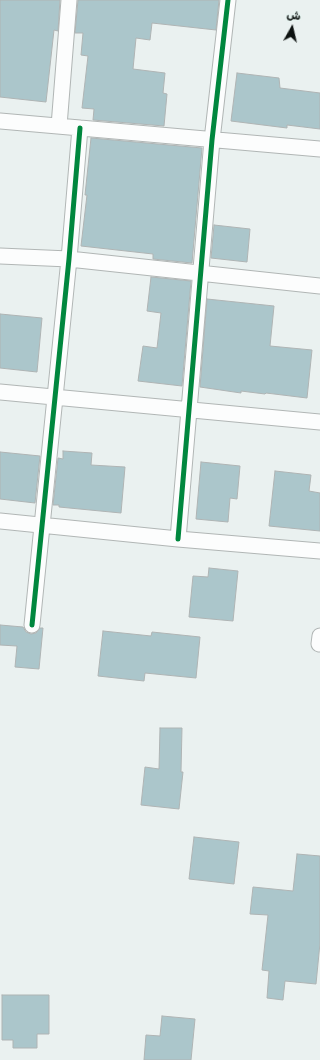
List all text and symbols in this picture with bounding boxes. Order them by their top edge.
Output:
north arrow [272,8,312,48]
text: ش [286,8,302,23]

